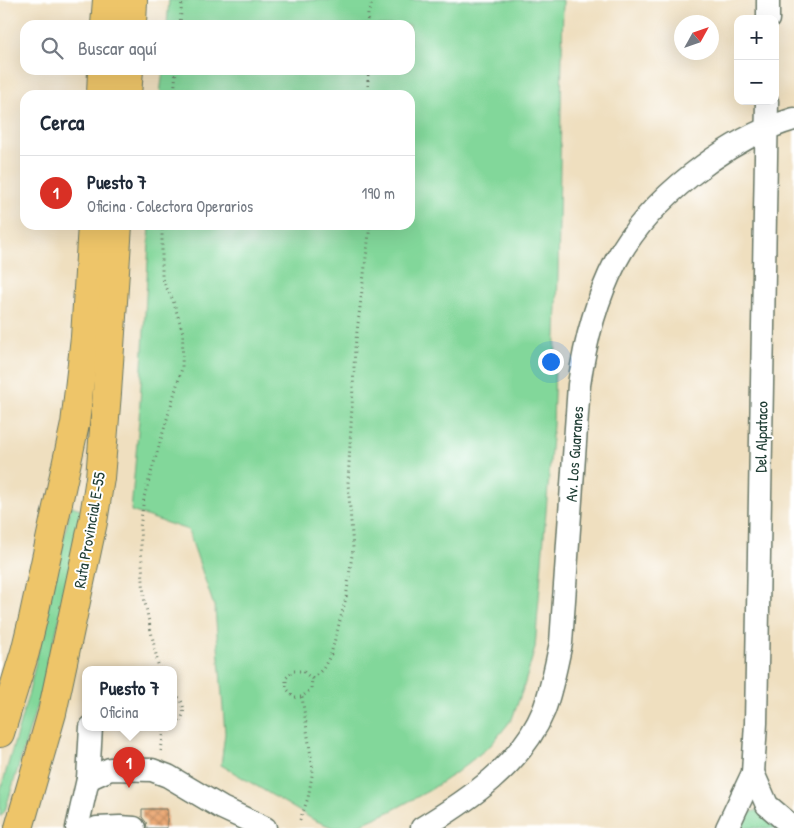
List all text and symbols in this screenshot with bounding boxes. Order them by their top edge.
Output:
north arrow [674,15,719,60]
map controls [734,15,779,105]
button: + [734,15,779,60]
search box [20,20,415,75]
icon: search [38,34,66,62]
text: Buscar aquí [78,35,157,61]
button: − [734,60,779,105]
text: Cerca [40,108,84,137]
text: Puesto 7 [87,169,147,195]
text: 1 [53,182,59,204]
text: 190 m [362,182,395,204]
text: Oficina · Colectora Operarios [87,195,253,217]
your location [538,349,564,375]
street label: Del Alpataco [749,401,773,473]
street label: Av. Los Guaranes [560,405,588,503]
street label: Ruta Provincial E-55 [68,470,110,590]
popup [82,666,177,731]
text: Puesto 7 [100,675,159,701]
text: Oficina [100,701,138,723]
pin: 1 [113,747,145,788]

